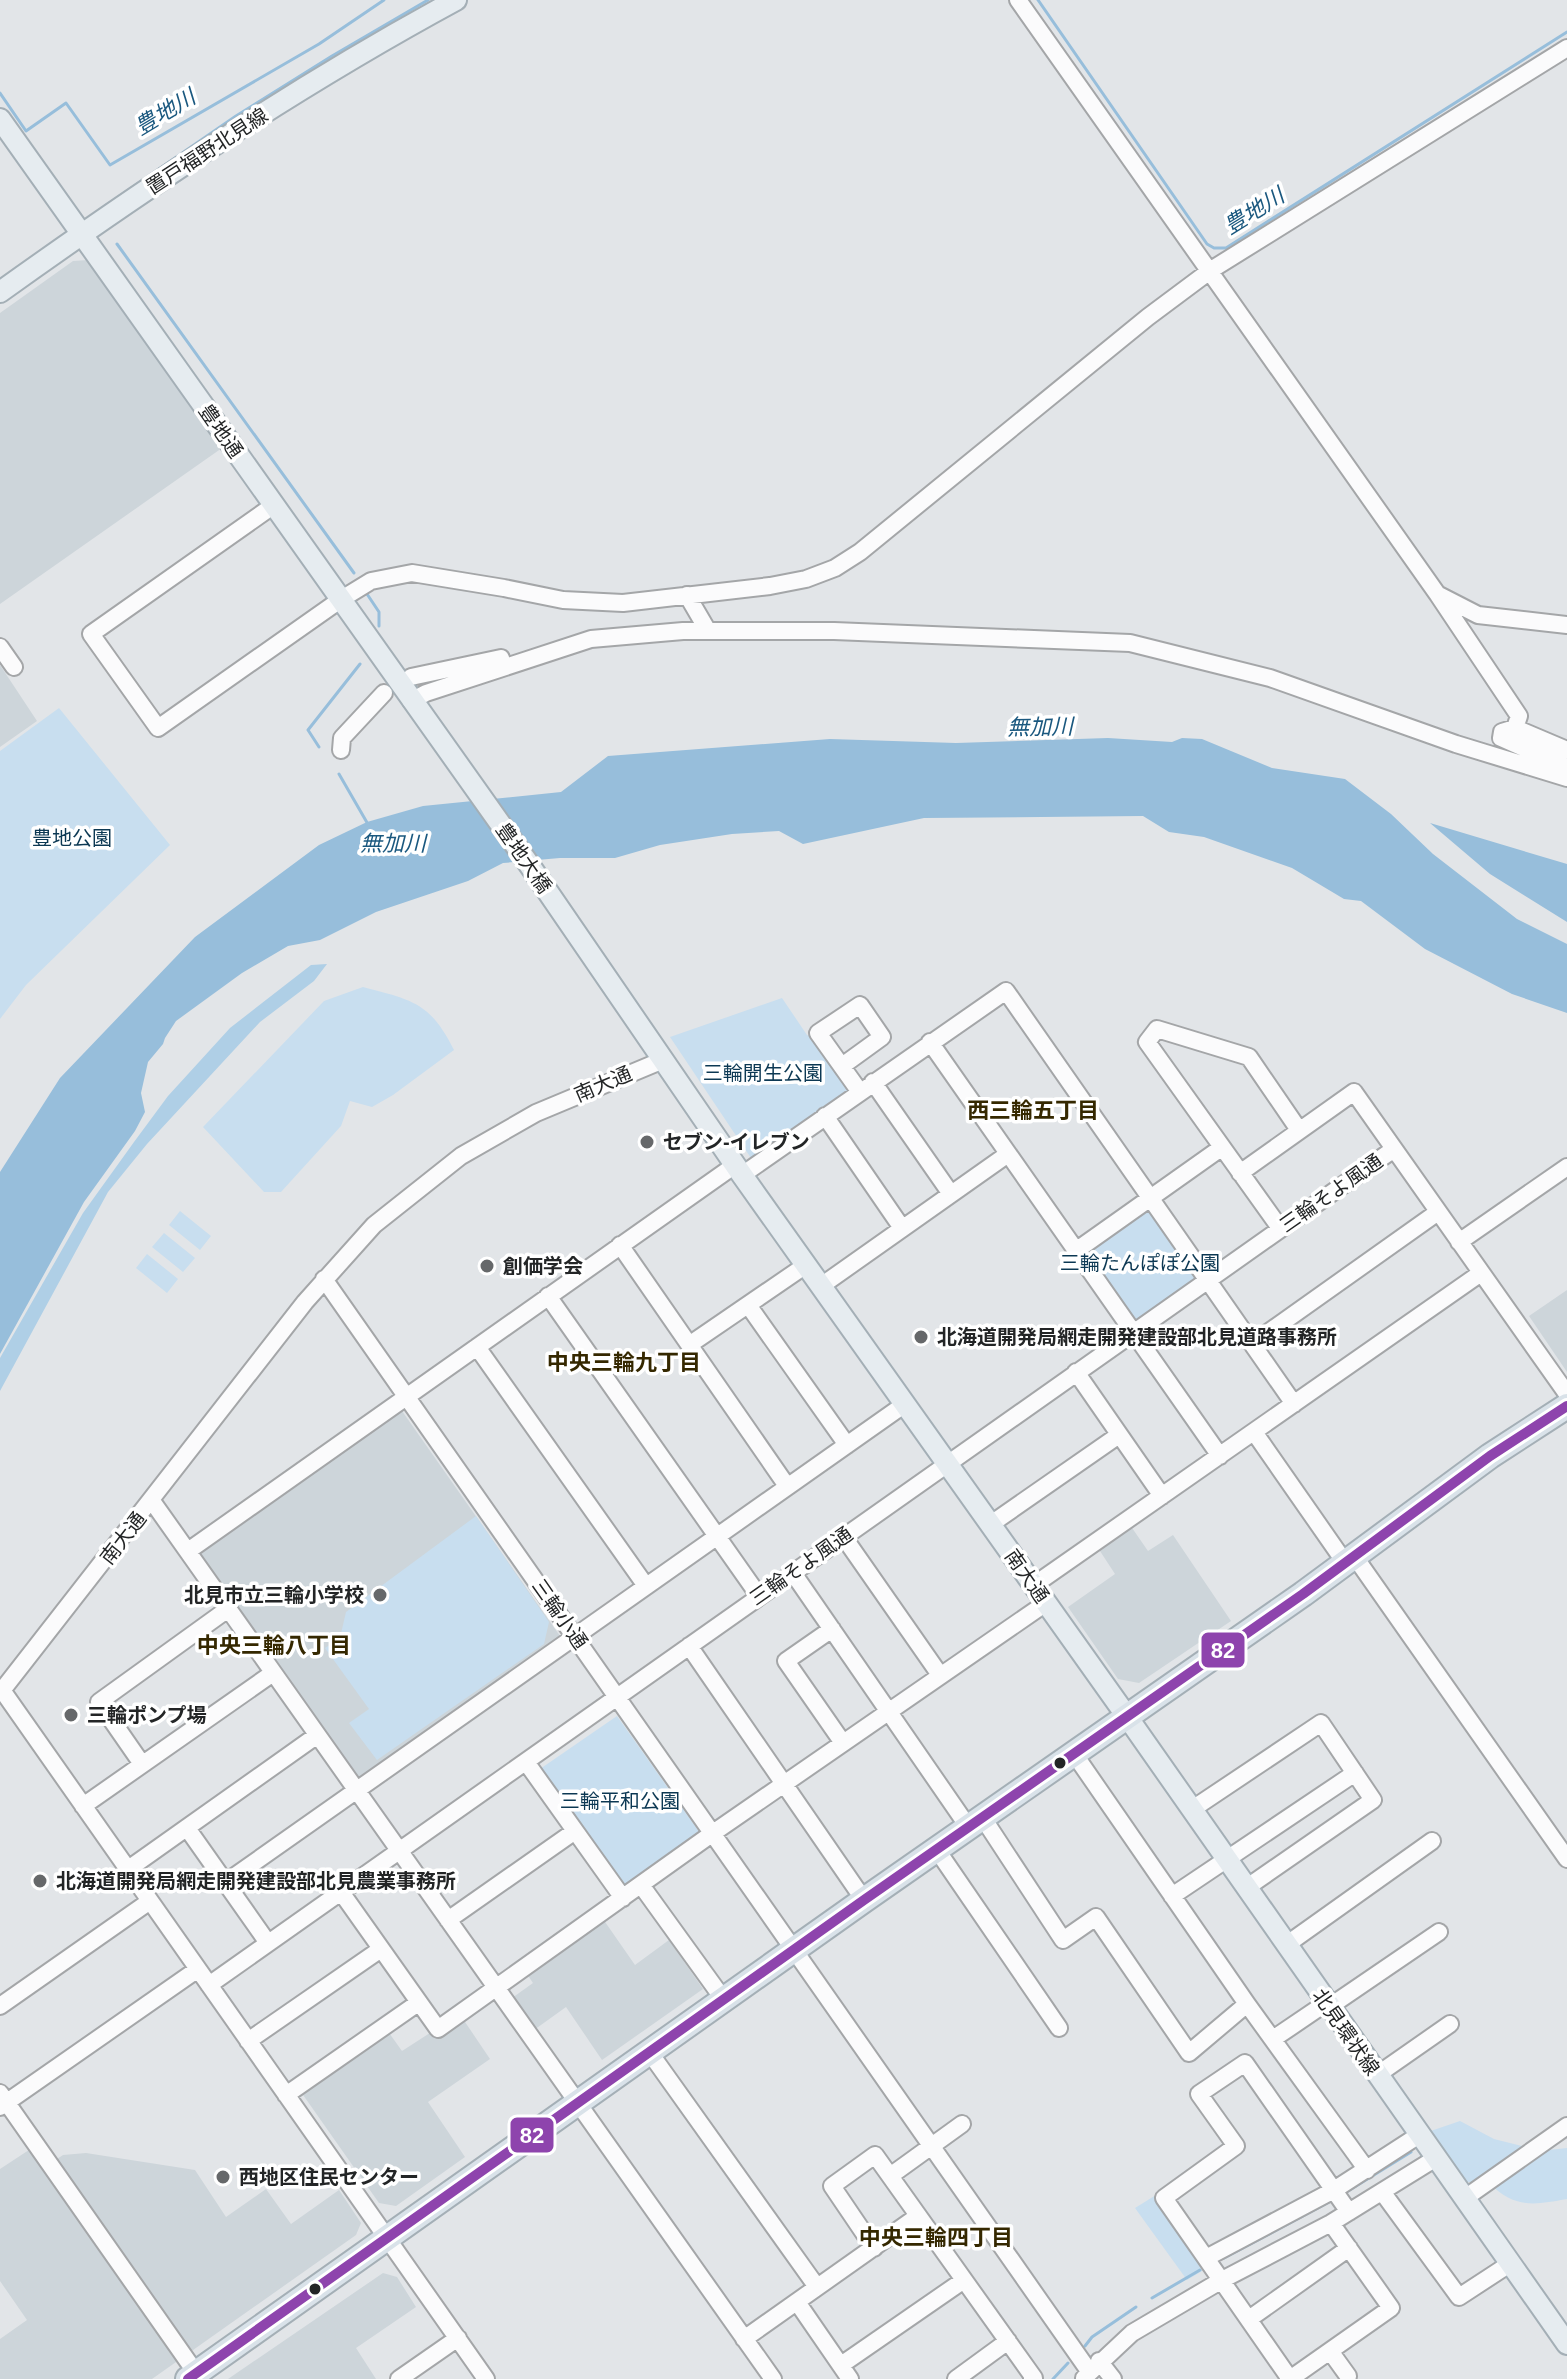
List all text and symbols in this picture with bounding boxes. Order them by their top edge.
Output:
water label: 豊地川 [130,83,201,140]
street label: 置戸福野北見線 [142,104,272,198]
water label: 豊地川 [1219,182,1290,239]
street label: 豊地通 [195,400,247,462]
water label: 無加川 [1007,714,1075,740]
street label: 豊地大橋 [492,819,556,897]
park label: 豊地公園 [32,827,112,849]
water label: 無加川 [360,831,428,856]
street label: 南大通 [571,1062,635,1106]
park label: 三輪開生公園 [703,1062,823,1084]
district label: 西三輪五丁目 [967,1098,1099,1123]
place label: セブン-イレブン [663,1131,810,1153]
marker: セブン-イレブン [638,1133,656,1151]
street label: 三輪そよ風通 [1276,1150,1386,1236]
park label: 三輪たんぽぽ公園 [1060,1252,1220,1274]
place label: 創価学会 [503,1255,583,1277]
marker: 創価学会 [478,1257,496,1275]
place label: 北海道開発局網走開発建設部北見道路事務所 [937,1326,1337,1348]
marker: 北海道開発局網走開発建設部北見道路事務所 [912,1328,930,1346]
district label: 中央三輪九丁目 [547,1350,701,1375]
street label: 南大通 [96,1508,150,1568]
street label: 三輪そよ風通 [746,1523,856,1609]
street label: 南大通 [1001,1545,1053,1607]
street label: 三輪小通 [528,1575,592,1653]
place label: 北見市立三輪小学校 [184,1584,364,1606]
marker: 北見市立三輪小学校 [371,1586,389,1604]
line badge: 82 [1200,1631,1246,1669]
district label: 中央三輪八丁目 [197,1633,351,1658]
text: 82 [1211,1638,1235,1663]
place label: 三輪ポンプ場 [87,1704,206,1726]
marker: 三輪ポンプ場 [62,1706,80,1724]
unlabelled marker [1052,1755,1068,1771]
park label: 三輪平和公園 [560,1790,680,1812]
place label: 北海道開発局網走開発建設部北見農業事務所 [56,1870,456,1892]
marker: 北海道開発局網走開発建設部北見農業事務所 [31,1872,49,1890]
street label: 北見環状線 [1308,1985,1384,2079]
line badge: 82 [509,2116,555,2154]
text: 82 [520,2123,544,2148]
place label: 西地区住民センター [239,2166,419,2188]
marker: 西地区住民センター [214,2168,232,2186]
district label: 中央三輪四丁目 [859,2225,1013,2250]
unlabelled marker [307,2281,323,2297]

